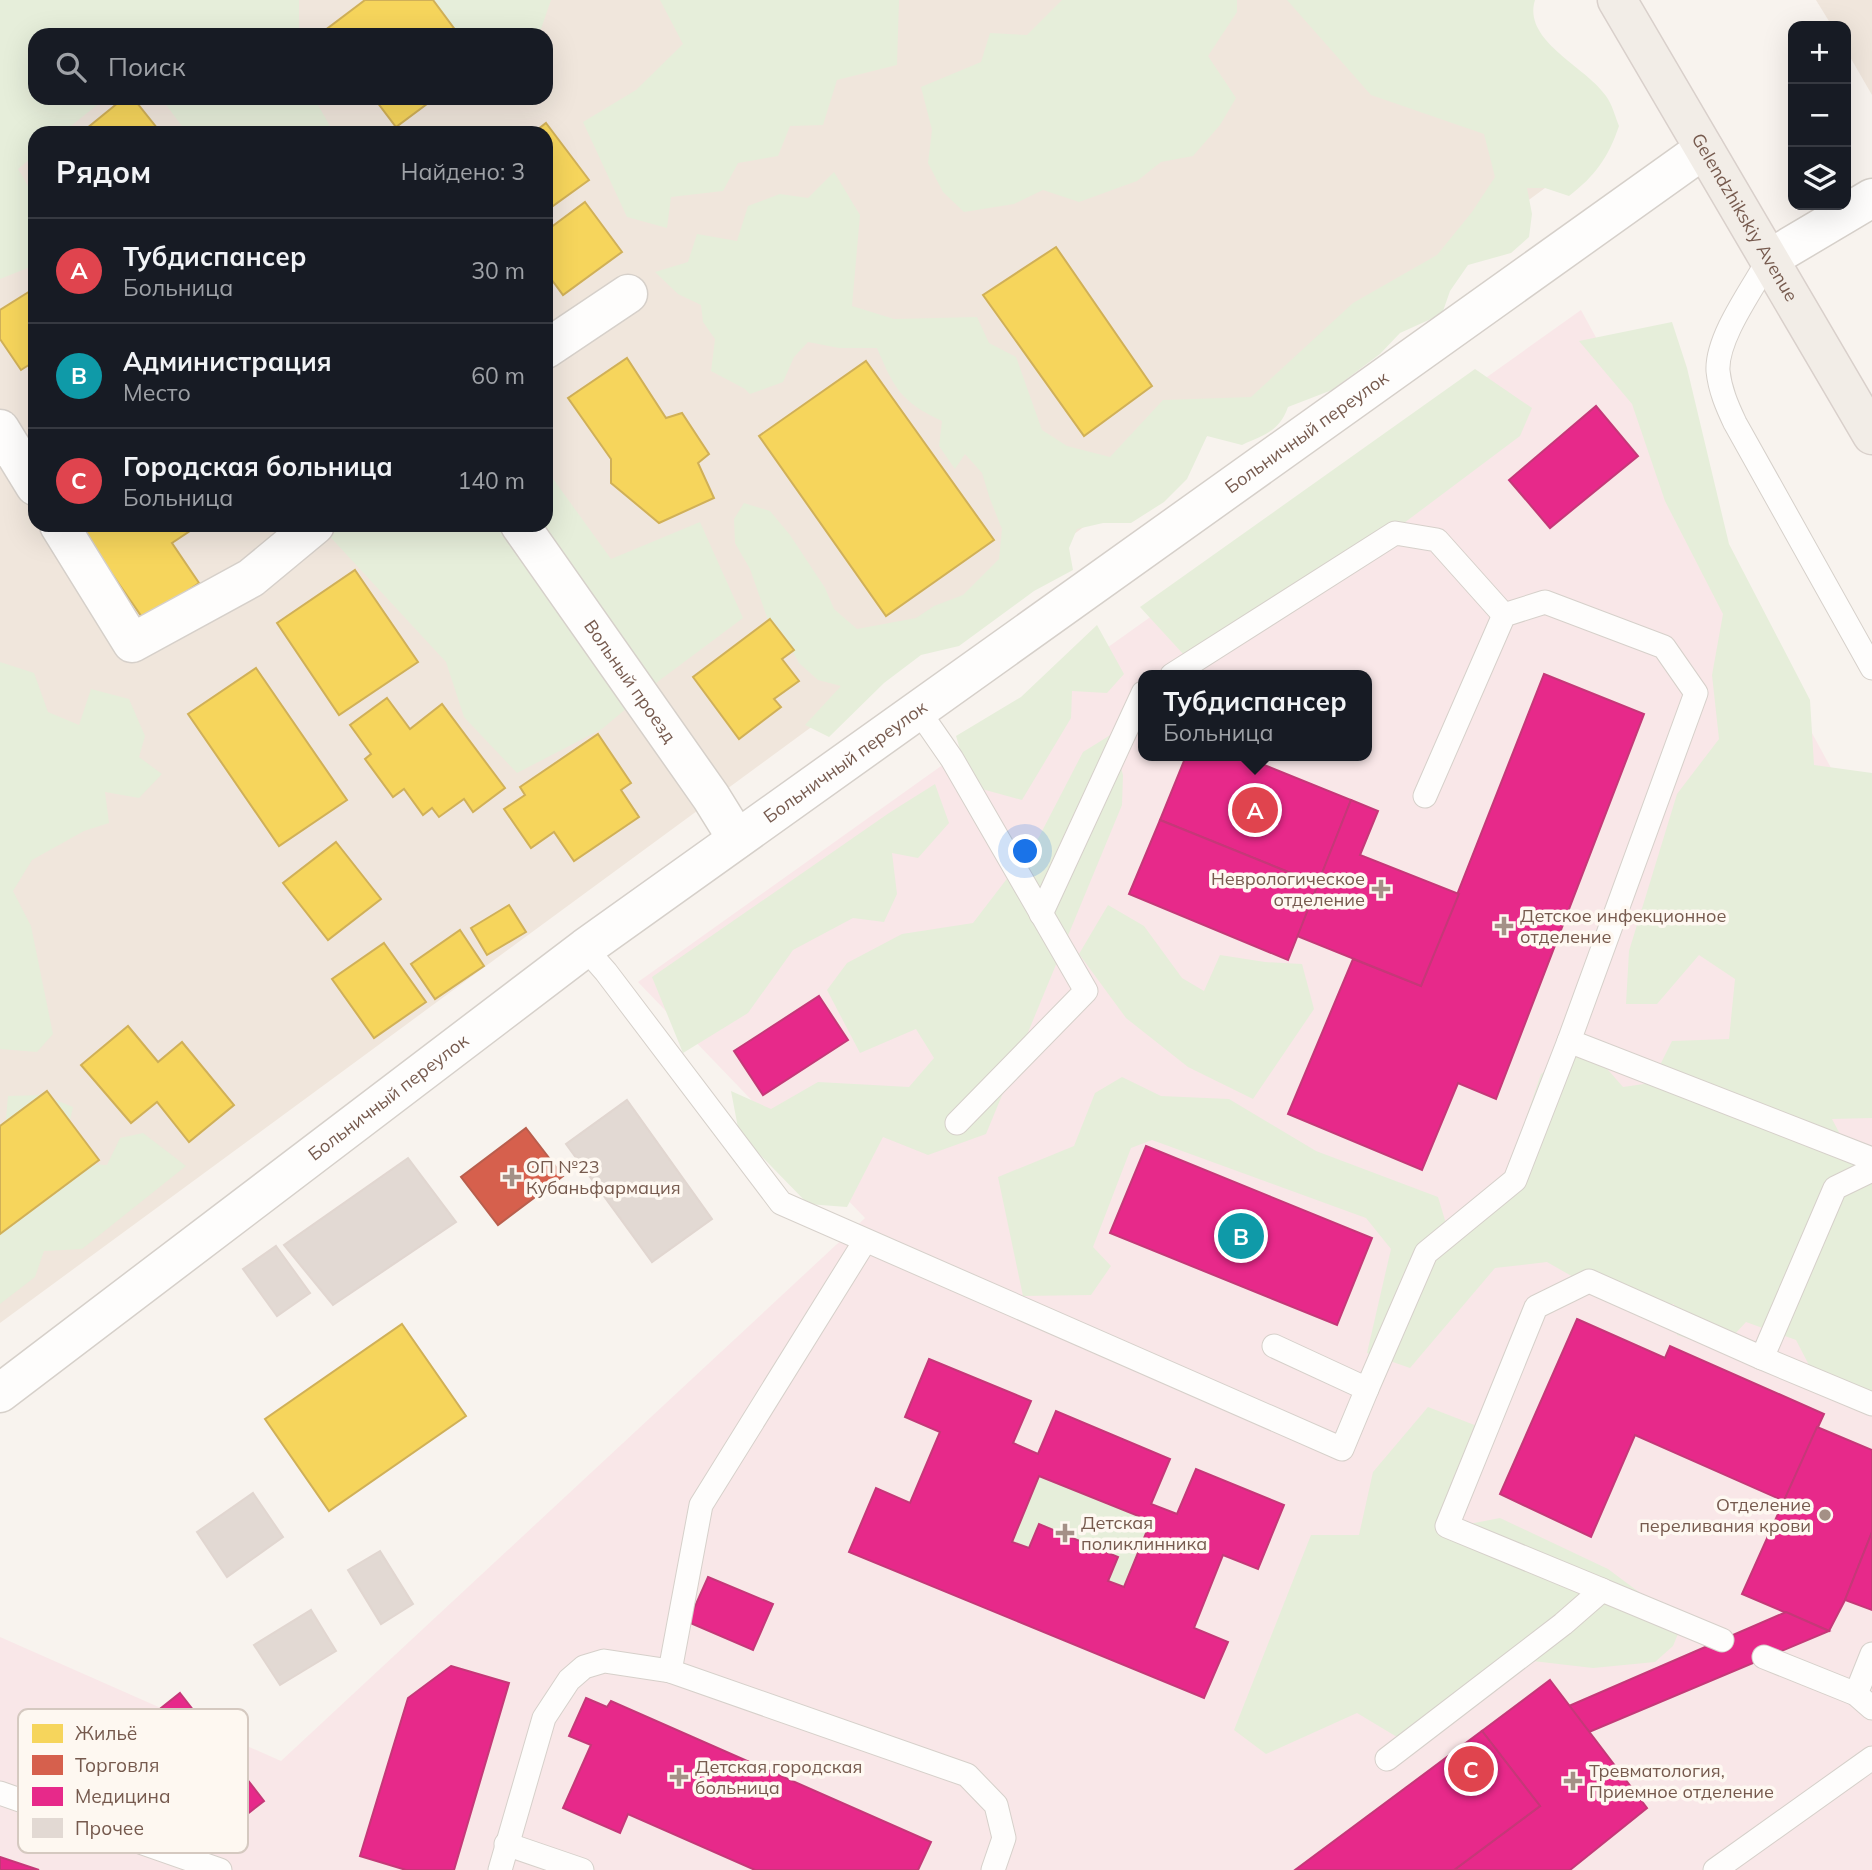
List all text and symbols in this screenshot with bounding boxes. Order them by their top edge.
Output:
map controls [1788,21,1851,210]
button: + [1788,21,1851,84]
search box [28,28,553,105]
icon: search [52,48,90,86]
text: Поиск [108,50,186,83]
button: − [1788,84,1851,147]
street label: Gelendzhikskiy Avenue [1687,129,1803,305]
button: layers [1788,147,1851,210]
text: Рядом [56,153,151,191]
text: Найдено: 3 [401,157,525,186]
text: Тубдиспансер [123,240,306,273]
text: A [70,256,88,285]
text: 30 m [471,256,525,285]
text: Больница [123,273,233,302]
text: Администрация [123,345,332,378]
text: B [71,361,87,390]
text: 60 m [471,361,525,390]
street label: Больничный переулок [1220,366,1393,498]
text: Место [123,378,191,407]
text: Городская больница [123,450,393,483]
text: C [71,466,87,495]
text: 140 m [457,466,525,495]
text: Больница [123,483,233,512]
street label: Вольный проезд [579,615,681,747]
popup [1138,670,1372,761]
text: Тубдиспансер [1163,685,1347,718]
street label: Больничный переулок [759,695,932,828]
text: Больница [1163,718,1274,747]
pin: A [1232,784,1278,836]
your location [1008,834,1042,868]
place label: Неврологическое отделение [1211,867,1365,911]
marker: Неврологическое отделение [1371,879,1391,899]
place label: Детское инфекционное отделение [1520,904,1726,948]
marker: Детское инфекционное отделение [1494,916,1514,936]
street label: Больничный переулок [303,1029,473,1166]
place label: ОП №23 Кубаньфармация [526,1155,681,1199]
marker: ОП №23 Кубаньфармация [504,1169,520,1185]
pin: B [1218,1210,1264,1262]
place label: Отделение переливания крови [1639,1493,1811,1537]
marker: Отделение переливания крови [1817,1507,1833,1523]
place label: Детская поликлинника [1081,1511,1207,1555]
marker: Детская поликлинника [1055,1523,1075,1543]
legend [18,1709,248,1853]
text: Жильё [75,1721,137,1745]
pin: C [1448,1743,1494,1795]
text: Торговля [75,1753,159,1777]
place label: Детская городская больница [695,1755,862,1799]
place label: Тревматология, Приемное отделение [1589,1759,1774,1803]
marker: Детская городская больница [669,1767,689,1787]
marker: Тревматология, Приемное отделение [1563,1771,1583,1791]
text: Медицина [75,1784,171,1808]
text: Прочее [75,1816,144,1840]

